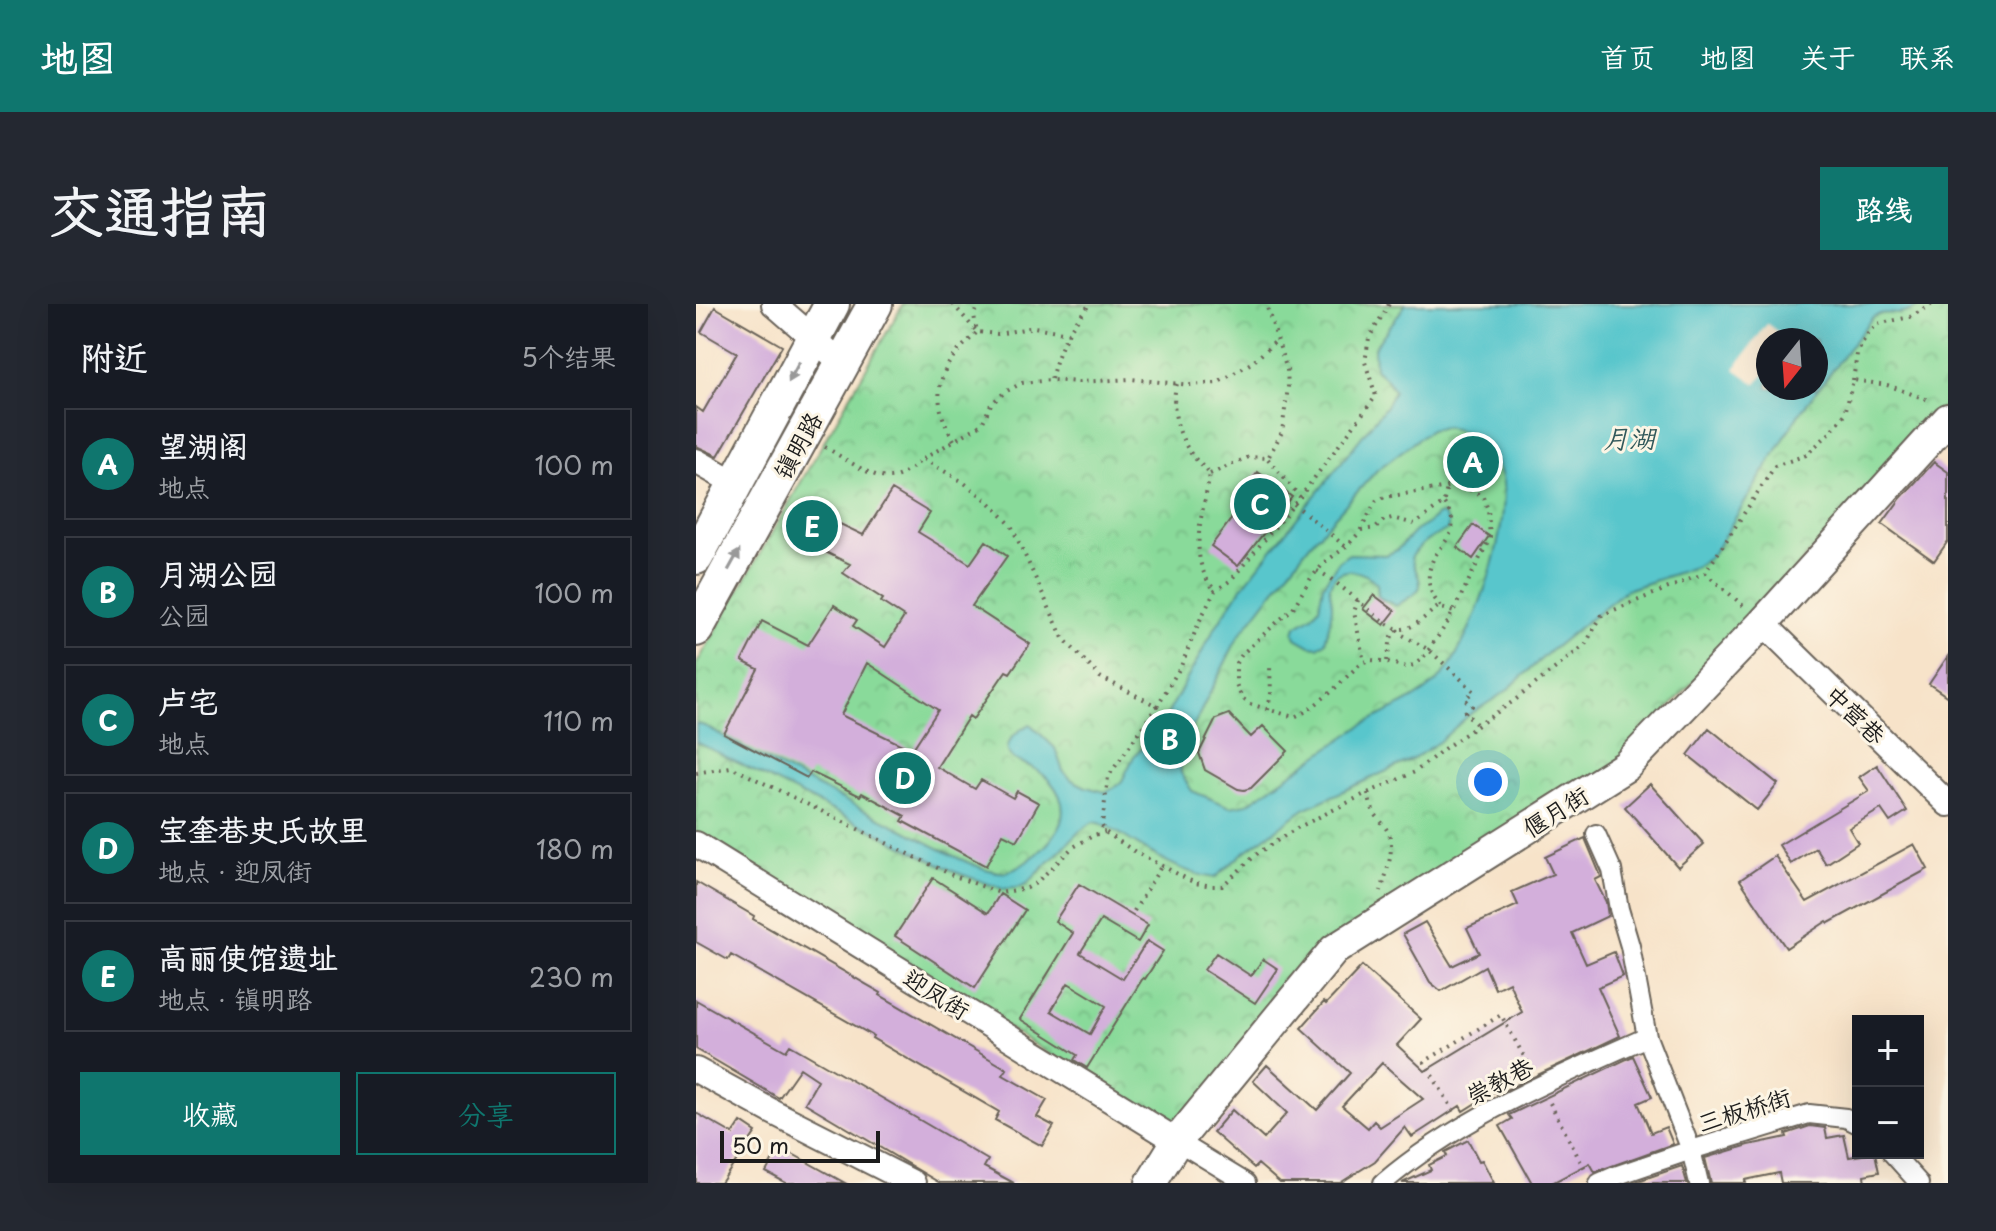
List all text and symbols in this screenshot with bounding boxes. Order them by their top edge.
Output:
text: 地图 [40,28,116,85]
text: 首页 [1600,35,1656,78]
text: 地图 [1700,35,1756,78]
text: 关于 [1800,35,1856,78]
text: 联系 [1900,35,1956,78]
text: 交通指南 [48,166,272,251]
button: 路线 [1820,167,1948,250]
north arrow [1756,328,1828,400]
text: 附近 [80,330,148,382]
text: 5个结果 [521,337,616,376]
one-way arrow [788,361,801,384]
street label: 镇明路 [764,405,830,485]
water label: 月湖 [1603,418,1658,457]
text: 望湖阁 [158,422,248,467]
pin: A [1447,432,1499,492]
text: A [98,445,118,484]
text: 100 m [534,445,614,484]
text: 地点 [158,467,210,506]
pin: C [1234,474,1286,534]
pin: E [786,496,838,556]
one-way arrow [727,549,741,572]
text: 月湖公园 [158,550,278,595]
text: B [99,573,117,612]
text: 100 m [534,573,614,612]
text: 公园 [158,595,210,634]
street label: 中营巷 [1818,676,1894,752]
text: 卢宅 [158,678,218,723]
text: C [98,701,118,740]
text: 110 m [543,701,614,740]
pin: B [1144,709,1196,769]
text: 地点 [158,723,210,762]
pin: D [879,748,931,808]
your location [1468,762,1508,802]
street label: 偃月街 [1515,777,1595,845]
text: 宝奎巷史氏故里 [158,806,368,851]
text: D [98,829,118,868]
text: 180 m [536,829,614,868]
text: 地点 · 迎凤街 [158,851,312,890]
text: 高丽使馆遗址 [158,934,338,979]
text: E [100,957,116,996]
text: 230 m [529,957,614,996]
street label: 迎凤街 [897,959,977,1027]
text: 地点 · 镇明路 [158,979,312,1018]
map controls [1852,1015,1924,1159]
button: + [1852,1015,1924,1087]
street label: 崇教巷 [1459,1047,1539,1113]
button: 收藏 [80,1072,340,1155]
button: 分享 [356,1072,616,1155]
street label: 三板桥街 [1693,1078,1795,1140]
button: − [1852,1087,1924,1159]
scale bar [720,1127,880,1163]
text: 50 m [732,1128,789,1161]

